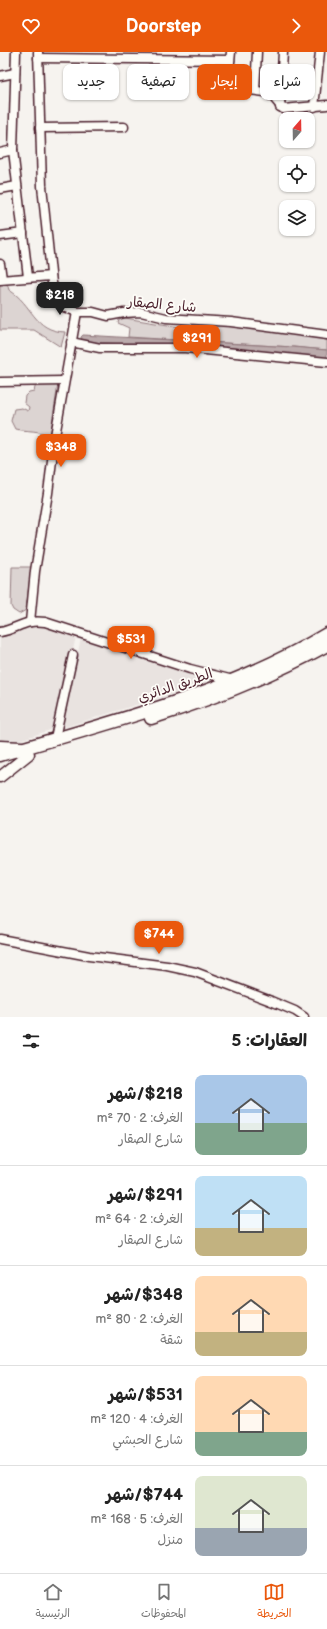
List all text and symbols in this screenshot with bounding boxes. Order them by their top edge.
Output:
icon: heart [20,15,42,37]
icon: forward [285,15,307,37]
text: Doorstep [126,16,201,37]
chip: جديد [63,64,119,100]
chip: تصفية [127,64,189,100]
chip: إيجار [197,64,252,100]
chip: شراء [260,64,315,100]
north arrow [279,112,315,148]
map controls [279,112,315,236]
button: locate [279,156,315,192]
button: layers [279,200,315,236]
pin: $218 [36,282,84,316]
text: $218 [45,287,75,303]
street label: شارع الصقار [126,293,197,317]
pin: $291 [173,325,221,359]
text: $291 [182,330,212,346]
pin: $348 [37,434,85,468]
text: $348 [45,439,77,455]
pin: $531 [107,626,155,660]
text: $531 [116,631,146,647]
street label: الطريق الدائري [135,665,216,708]
pin: $744 [135,921,183,955]
text: $744 [143,926,175,942]
icon: filters [20,1030,42,1052]
text: العقارات: 5 [232,1031,307,1051]
text: $218/شهر [108,1084,183,1104]
icon: home [227,1091,275,1139]
text: الغرف: 2 · 70 m² [97,1110,183,1126]
text: شارع الصقار [119,1131,183,1147]
text: $291/شهر [108,1185,183,1205]
icon: home [227,1192,275,1240]
text: الغرف: 2 · 64 m² [95,1211,183,1227]
text: شارع الصقار [119,1232,183,1248]
text: $348/شهر [105,1285,183,1305]
icon: home [227,1292,275,1340]
text: الغرف: 2 · 80 m² [96,1311,183,1327]
text: شقة [160,1332,183,1348]
text: $531/شهر [109,1385,183,1405]
icon: home [227,1392,275,1440]
text: الغرف: 4 · 120 m² [90,1411,183,1427]
text: شارع الحبشي [112,1432,183,1448]
text: $744/شهر [106,1485,183,1505]
icon: home [227,1492,275,1540]
text: الغرف: 5 · 168 m² [90,1511,183,1527]
text: منزل [157,1532,183,1548]
tab: الرئيسية [36,1581,70,1623]
tab: المحفوظات [141,1581,186,1623]
tab: الخريطة [257,1581,292,1623]

